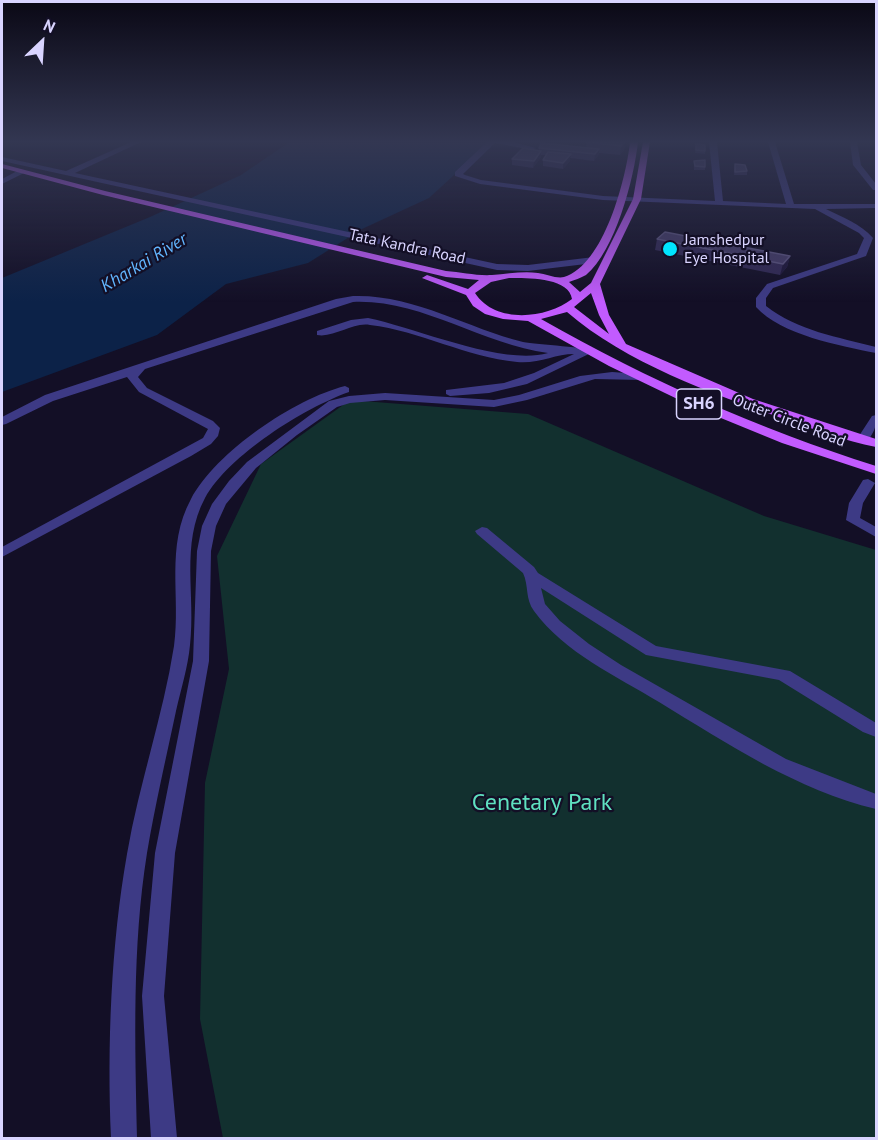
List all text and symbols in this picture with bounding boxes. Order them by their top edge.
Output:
north arrow [12,12,72,72]
text: N [41,14,59,37]
street label: Tata Kandra Road [347,225,467,269]
water label: Kharkai River [97,229,191,297]
place label: Jamshedpur Eye Hospital [684,230,769,268]
marker: Jamshedpur Eye Hospital [661,240,679,258]
road number: SH6 [676,389,722,419]
street label: Outer Circle Road [730,391,848,451]
park label: Cenetary Park [472,789,612,817]

